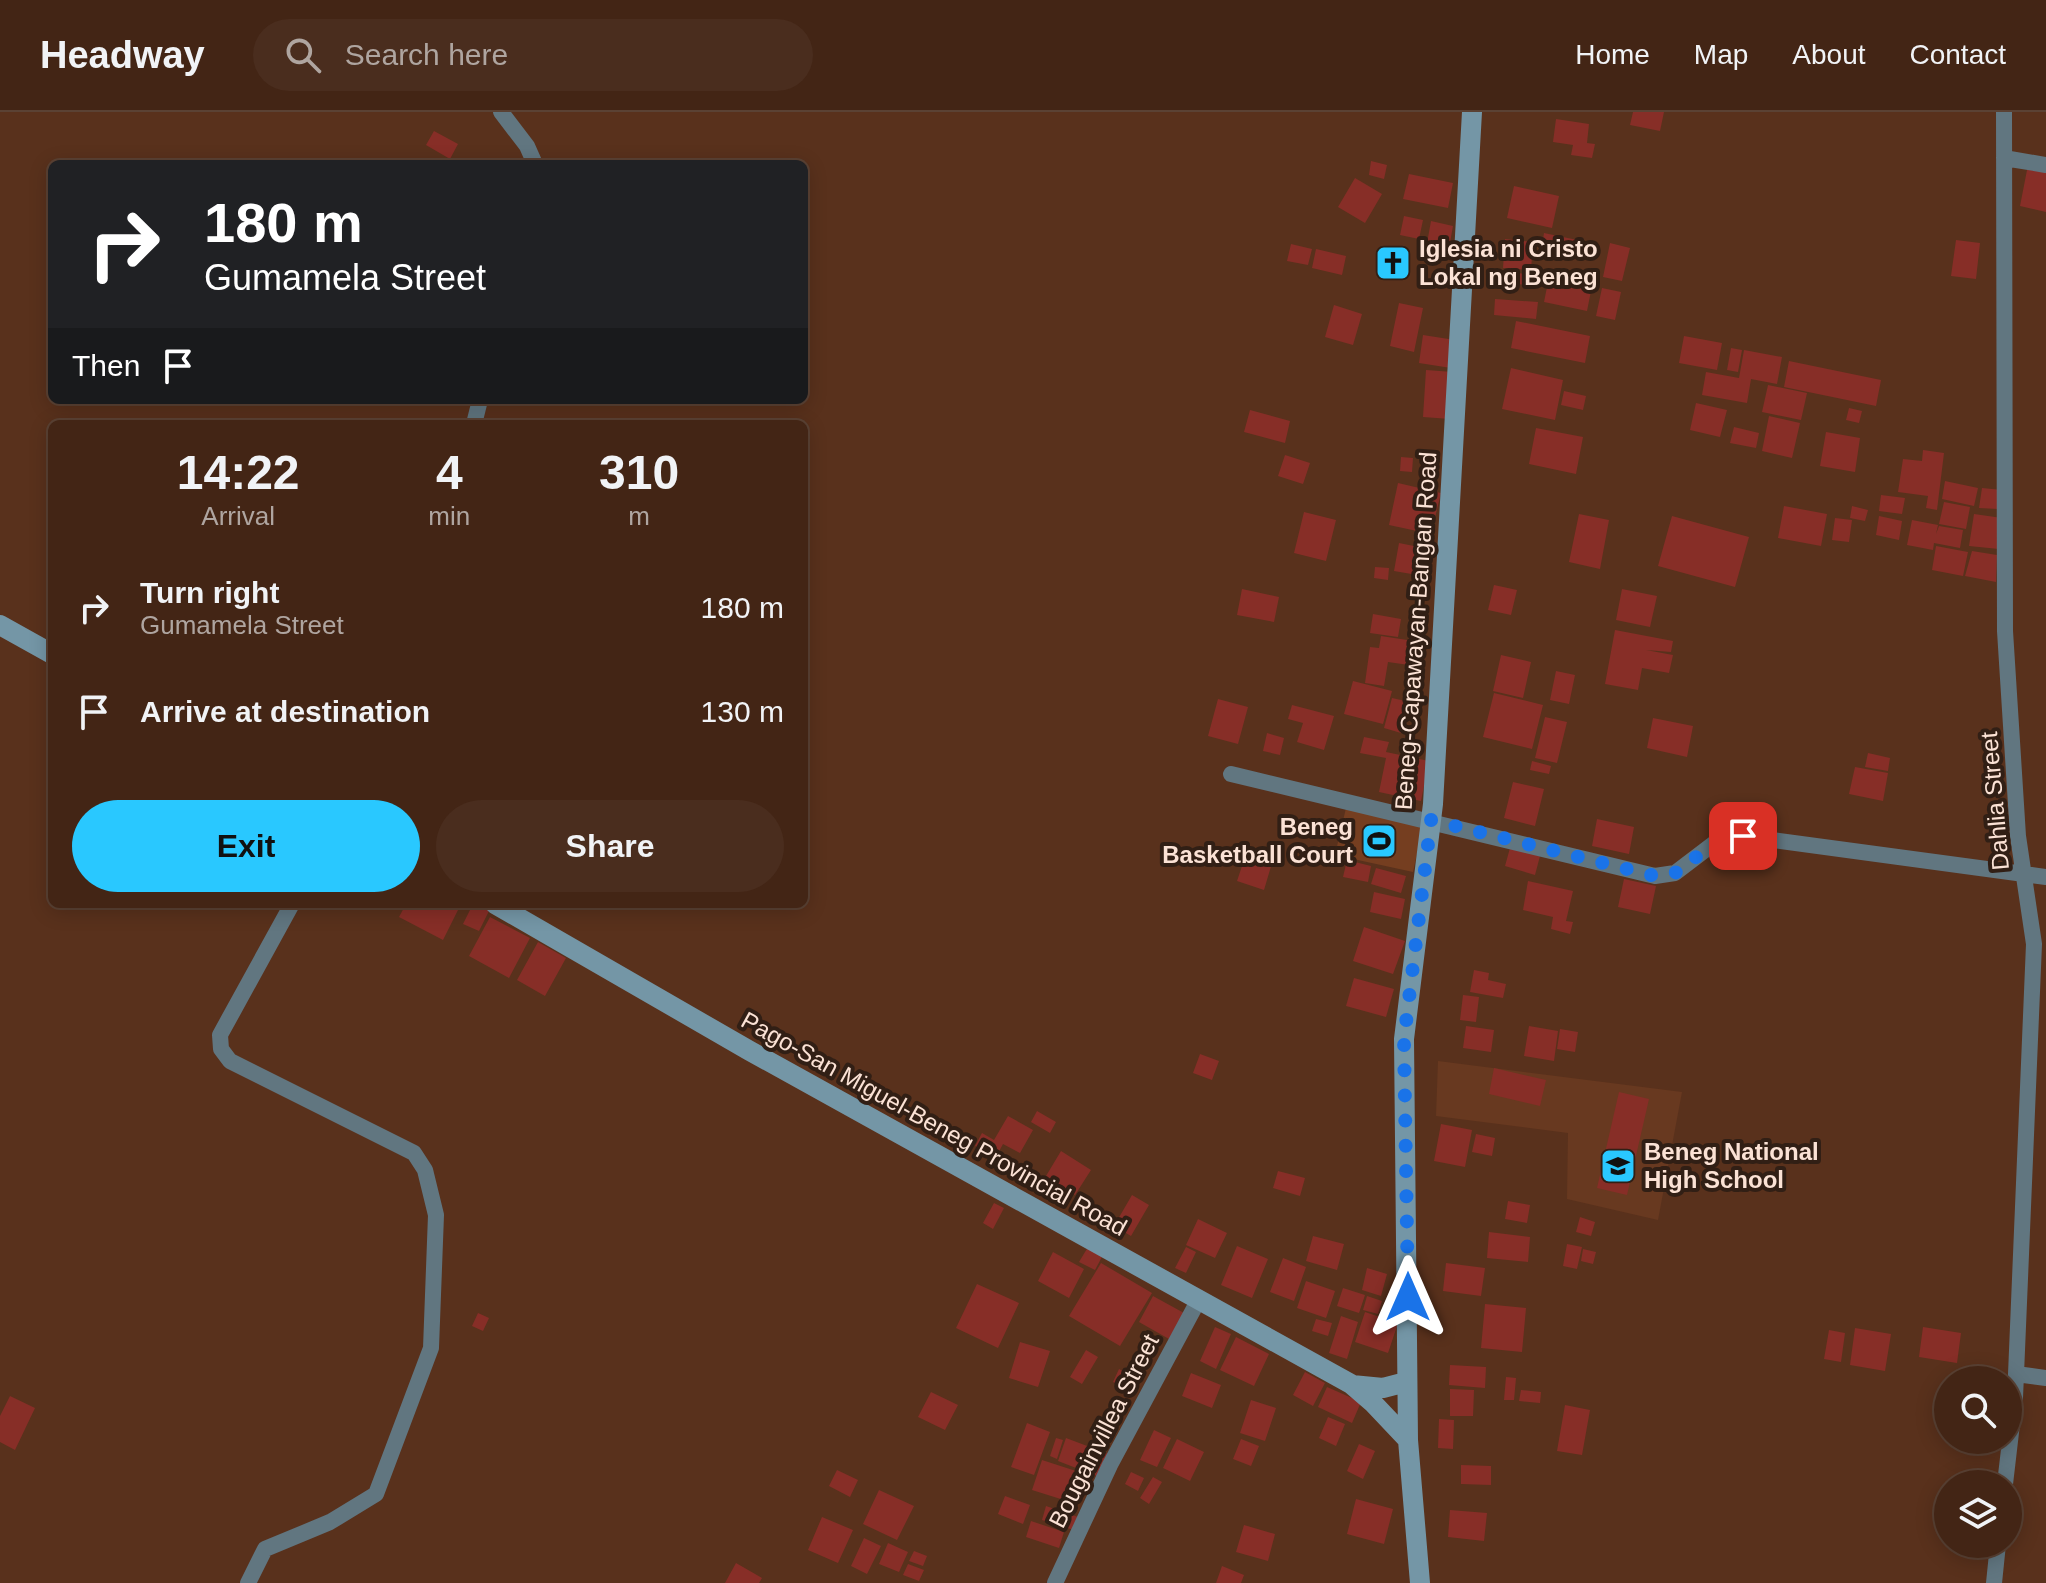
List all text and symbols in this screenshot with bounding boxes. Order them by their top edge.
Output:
search box [253,19,813,91]
icon: search [281,33,325,77]
text: Headway [40,34,205,76]
text: Search here [345,38,508,71]
text: Home [1575,39,1650,70]
text: Map [1694,39,1748,70]
text: About [1792,39,1866,70]
text: Contact [1910,39,2006,70]
text: 180 m [204,191,363,254]
icon: right [72,192,176,296]
place label: Iglesia ni Cristo Lokal ng Beneg [1419,235,1598,290]
church icon: Iglesia ni Cristo Lokal ng Beneg [1374,244,1412,282]
text: Gumamela Street [204,257,486,298]
icon: arrive [156,344,200,388]
text: Then [72,349,140,382]
text: 14:22 [177,446,300,499]
text: 4 [436,446,463,499]
text: 310 [599,446,679,499]
street label: Beneg-Capawayan-Bangan Road [1390,451,1441,811]
text: Arrival [201,501,275,531]
text: min [428,501,470,531]
text: m [628,501,650,531]
text: Turn right [140,576,279,609]
icon: right [72,586,116,630]
text: 180 m [701,591,784,624]
text: Gumamela Street [140,610,344,640]
icon: arrive [72,690,116,734]
text: Arrive at destination [140,695,430,728]
text: 130 m [701,695,784,728]
street label: Dahlia Street [1975,730,2014,871]
button: Exit [72,800,420,892]
button: Share [436,800,784,892]
pin [1709,802,1777,870]
place label: Beneg Basketball Court [1162,813,1353,868]
icon: arrive [1721,814,1765,858]
sports icon: Beneg Basketball Court [1360,822,1398,860]
street label: Pago-San Miguel-Beneg Provincial Road [737,1006,1132,1241]
place label: Beneg National High School [1644,1138,1819,1193]
school or university icon: Beneg National High School [1599,1147,1637,1185]
position arrow [1366,1255,1450,1339]
street label: Bougainvillea Street [1043,1329,1164,1532]
map controls [1934,1366,2022,1558]
button: search [1934,1366,2022,1454]
button: layers [1934,1470,2022,1558]

